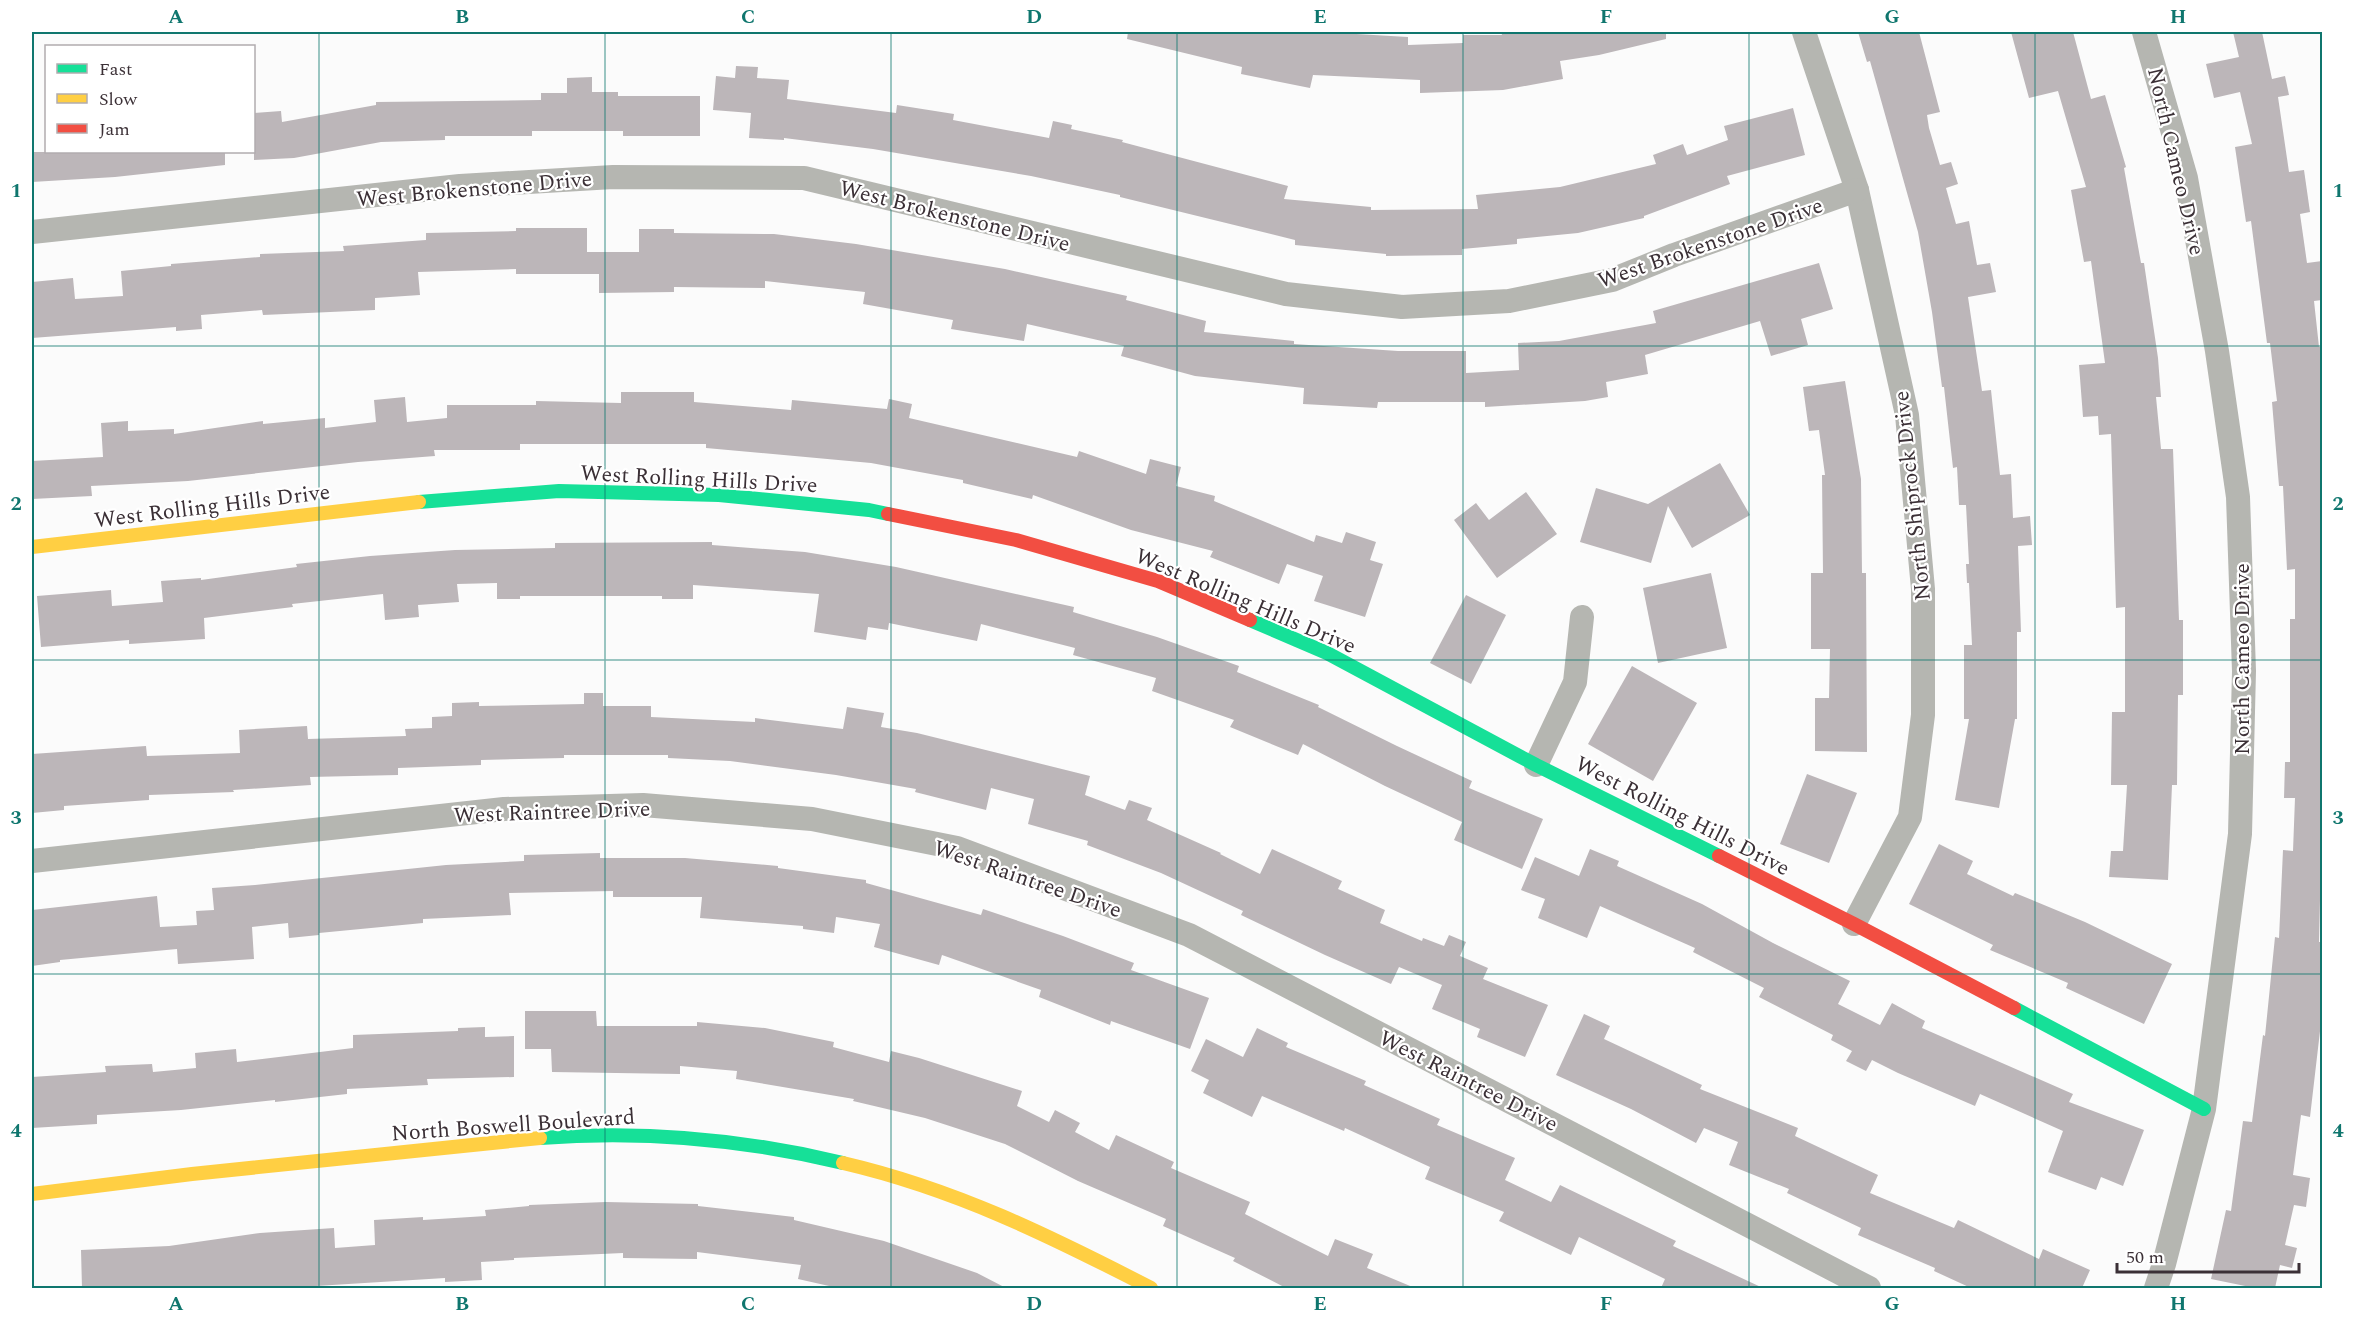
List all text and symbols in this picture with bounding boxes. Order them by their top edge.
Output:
text: A [168,2,184,32]
text: B [455,2,469,32]
text: C [741,2,755,32]
text: D [1026,2,1042,32]
text: E [1313,2,1327,32]
text: F [1600,2,1612,32]
text: G [1884,2,1900,32]
text: H [2170,2,2186,32]
legend [45,45,255,153]
text: Fast [99,56,132,83]
street label: North Cameo Drive [2138,64,2213,259]
text: Slow [99,86,138,113]
text: Jam [99,116,130,143]
street label: West Brokenstone Drive [355,163,593,216]
street label: West Brokenstone Drive [836,172,1073,261]
text: 1 [10,176,22,206]
text: 1 [2332,176,2344,206]
street label: West Brokenstone Drive [1593,189,1828,298]
street label: North Shiprock Drive [1885,389,1940,602]
street label: West Rolling Hills Drive [580,457,818,502]
street label: West Rolling Hills Drive [92,476,332,537]
text: 2 [10,489,22,519]
text: 2 [2332,489,2344,519]
street label: West Rolling Hills Drive [1130,540,1361,663]
street label: North Cameo Drive [2226,563,2259,755]
street label: West Rolling Hills Drive [1569,748,1796,885]
street label: West Raintree Drive [453,793,651,832]
text: 3 [10,803,22,833]
text: 3 [2332,803,2344,833]
street label: West Raintree Drive [929,832,1126,927]
street label: West Raintree Drive [1373,1022,1564,1141]
street label: North Boswell Boulevard [390,1101,636,1150]
text: 4 [10,1116,22,1146]
text: 4 [2332,1116,2344,1146]
scale bar [2117,1236,2298,1274]
text: 50 m [2126,1244,2164,1271]
text: A [168,1289,184,1319]
text: B [455,1289,469,1319]
text: C [741,1289,755,1319]
text: D [1026,1289,1042,1319]
text: E [1313,1289,1327,1319]
text: F [1600,1289,1612,1319]
text: G [1884,1289,1900,1319]
text: H [2170,1289,2186,1319]

